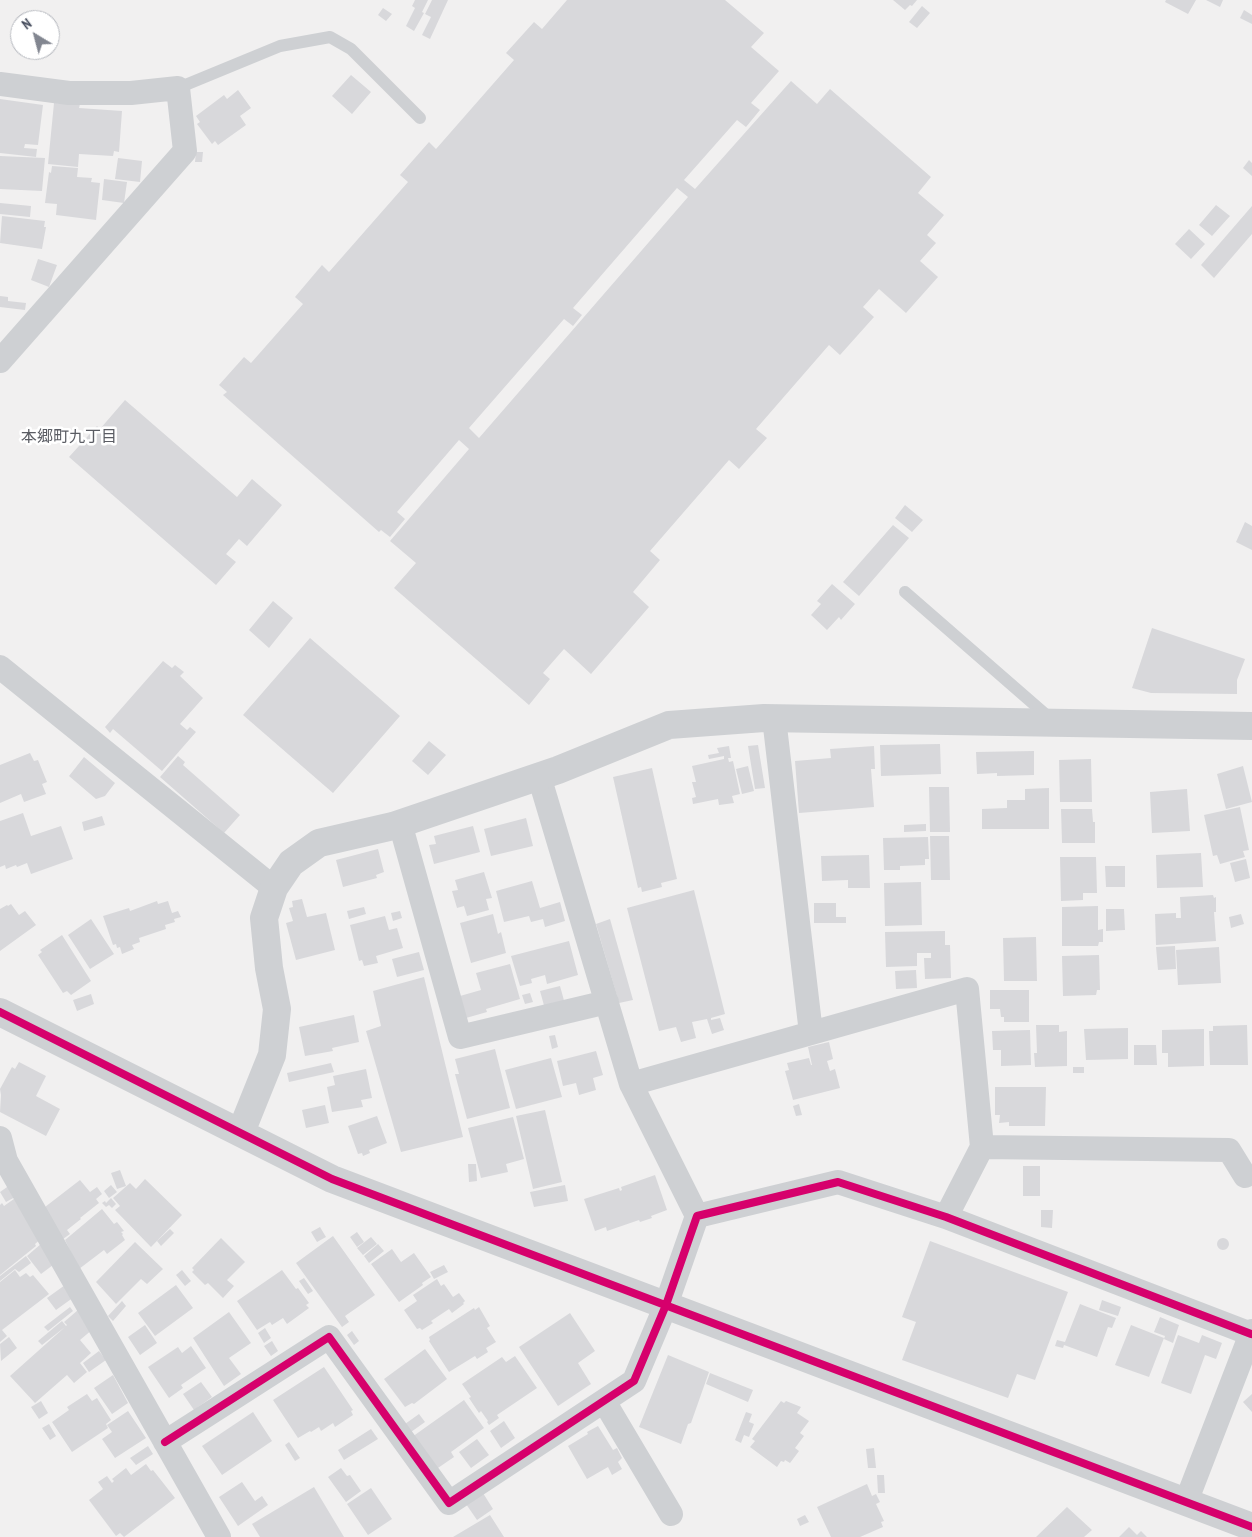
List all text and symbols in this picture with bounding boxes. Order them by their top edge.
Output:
north arrow [10,10,60,60]
text: N [18,14,35,33]
district label: 本郷町九丁目 [21,427,117,447]

